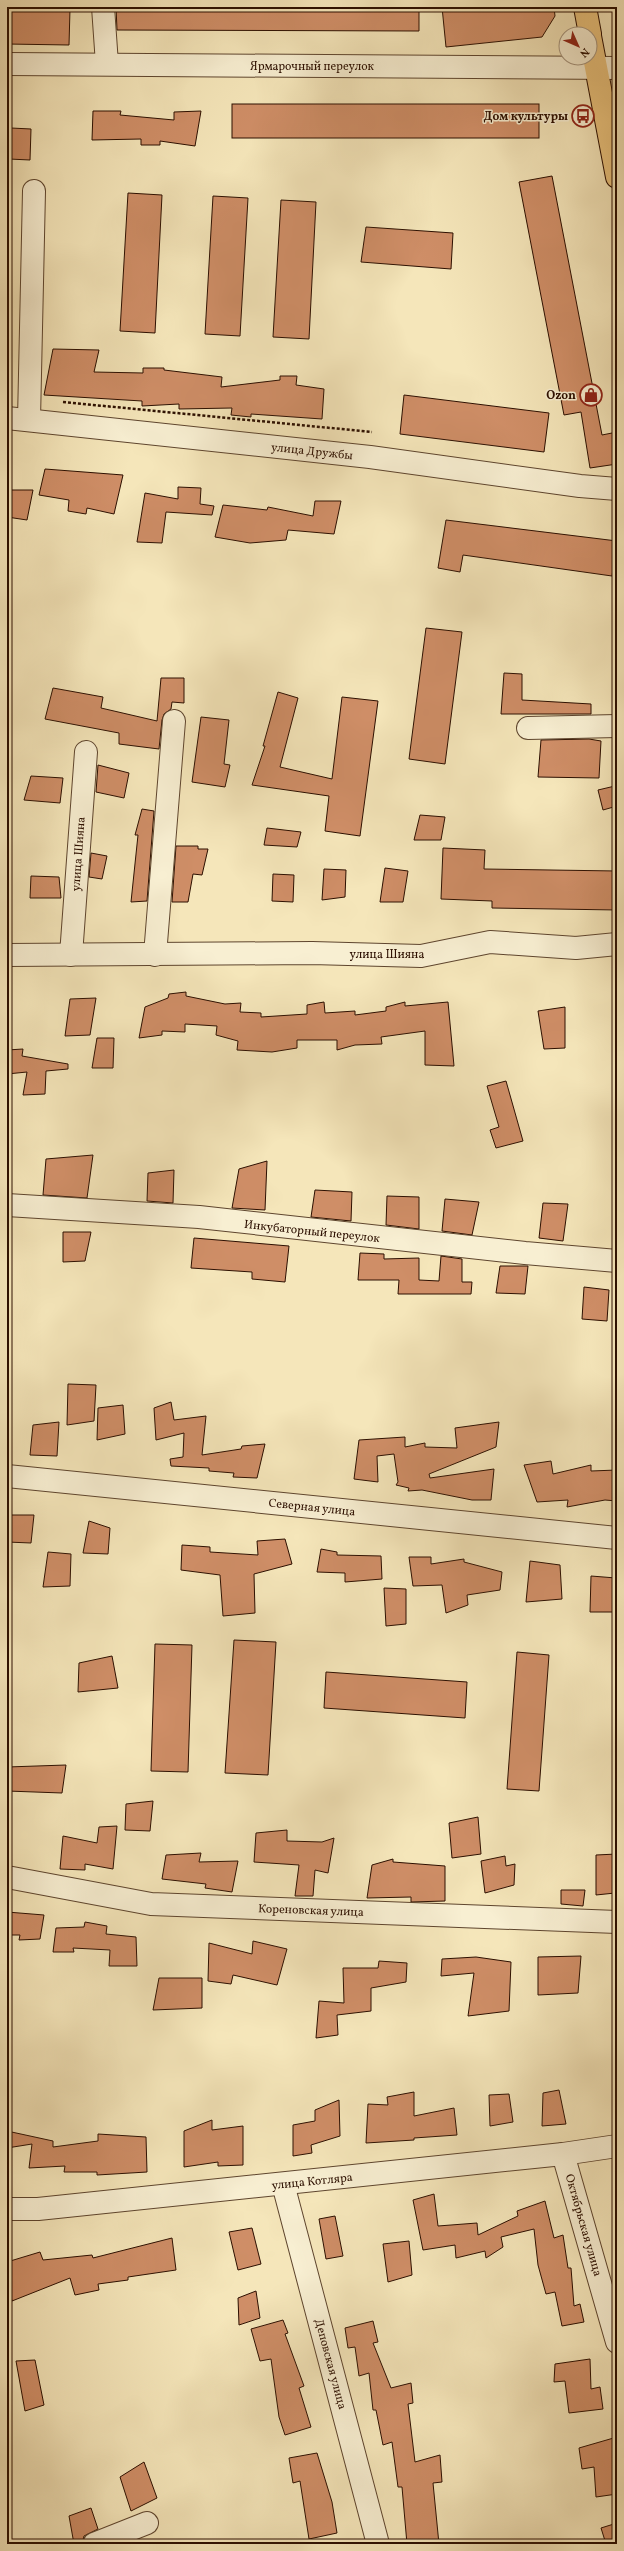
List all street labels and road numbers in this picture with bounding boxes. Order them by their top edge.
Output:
street label: Ярмарочный переулок [250,59,375,75]
street label: улица Дружбы [270,440,354,464]
street label: улица Шияна [68,816,90,892]
street label: улица Шияна [350,947,424,963]
street label: Инкубаторный переулок [243,1217,381,1247]
street label: Северная улица [268,1495,356,1521]
street label: Кореновская улица [258,1901,364,1921]
street label: улица Котляра [271,2170,353,2194]
street label: Октябрьская улица [561,2172,605,2278]
street label: Деповская улица [310,2317,350,2411]

